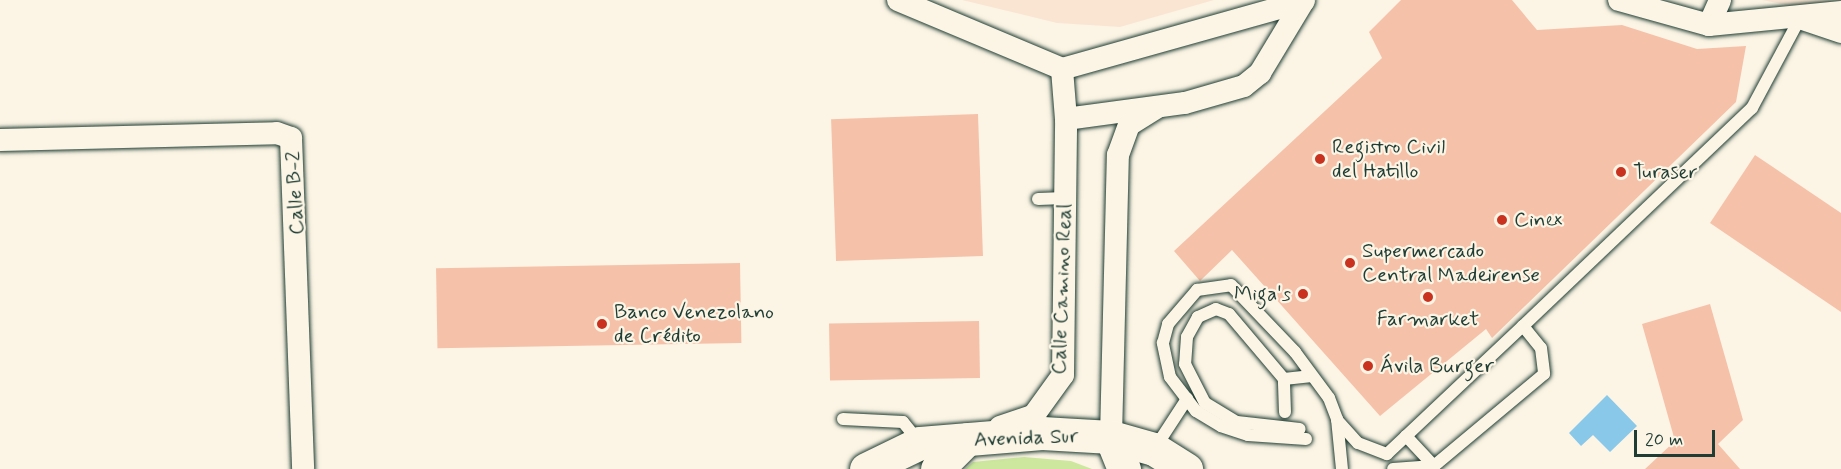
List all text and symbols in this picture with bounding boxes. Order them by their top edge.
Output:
place label: Registro Civil del Hatillo [1332,134,1445,184]
street label: Calle B-2 [280,150,310,236]
marker: Registro Civil del Hatillo [1313,152,1327,166]
place label: Turaser [1633,159,1698,185]
marker: Turaser [1614,165,1628,179]
street label: Calle Camino Real [1046,204,1078,374]
place label: Cinex [1514,207,1563,233]
marker: Cinex [1495,213,1509,227]
place label: Supermercado Central Madeirense [1362,238,1540,288]
marker: Supermercado Central Madeirense [1343,256,1357,270]
place label: Miga's [1234,281,1291,307]
marker: Miga's [1296,287,1310,301]
marker: Farmarket [1421,290,1435,304]
place label: Banco Venezolano de Crédito [614,299,771,349]
place label: Farmarket [1377,306,1479,332]
marker: Banco Venezolano de Crédito [595,317,609,331]
place label: Ávila Burger [1380,353,1490,379]
marker: Ávila Burger [1361,359,1375,373]
scale bar [1637,418,1718,456]
street label: Avenida Sur [972,424,1080,452]
text: 20 m [1645,428,1683,452]

